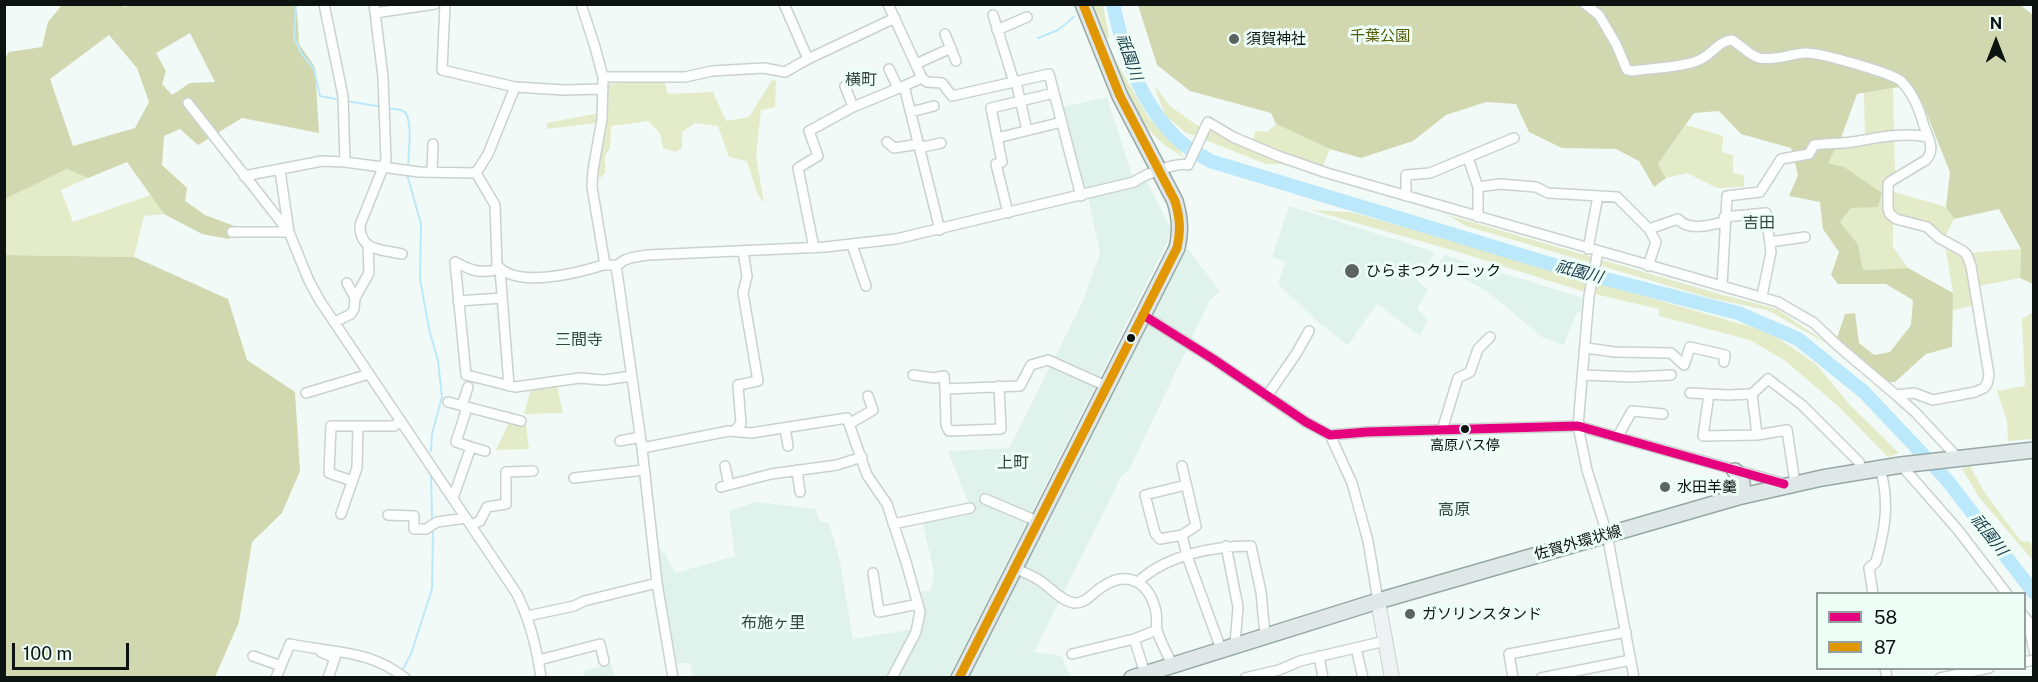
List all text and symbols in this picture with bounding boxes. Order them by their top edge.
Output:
north arrow [1966,12,2026,72]
text: N [1990,14,2002,33]
park label: 千葉公園 [1350,27,1410,45]
place label: 須賀神社 [1246,30,1306,48]
water label: 祇園川 [1112,31,1146,83]
marker: 須賀神社 [1227,32,1241,46]
district label: 横町 [845,70,877,90]
district label: 吉田 [1743,213,1775,233]
water label: 祇園川 [1553,257,1605,287]
marker: ひらまつクリニック [1343,262,1361,280]
place label: ひらまつクリニック [1366,262,1501,280]
district label: 三間寺 [555,330,603,350]
unlabelled marker [1125,332,1137,344]
marker: 高原バス停 [1459,423,1471,435]
place label: 高原バス停 [1430,438,1500,454]
district label: 上町 [997,453,1029,473]
place label: 水田羊羹 [1677,478,1737,496]
marker: 水田羊羹 [1658,480,1672,494]
district label: 高原 [1438,500,1470,520]
water label: 祇園川 [1967,510,2011,560]
street label: 佐賀外環状線 [1532,522,1624,564]
legend [1816,592,2026,670]
place label: ガソリンスタンド [1422,605,1542,623]
marker: ガソリンスタンド [1403,607,1417,621]
text: 58 [1874,607,1897,628]
district label: 布施ヶ里 [741,613,805,633]
scale bar [15,631,132,669]
text: 87 [1874,637,1896,658]
text: 100 m [23,643,72,664]

